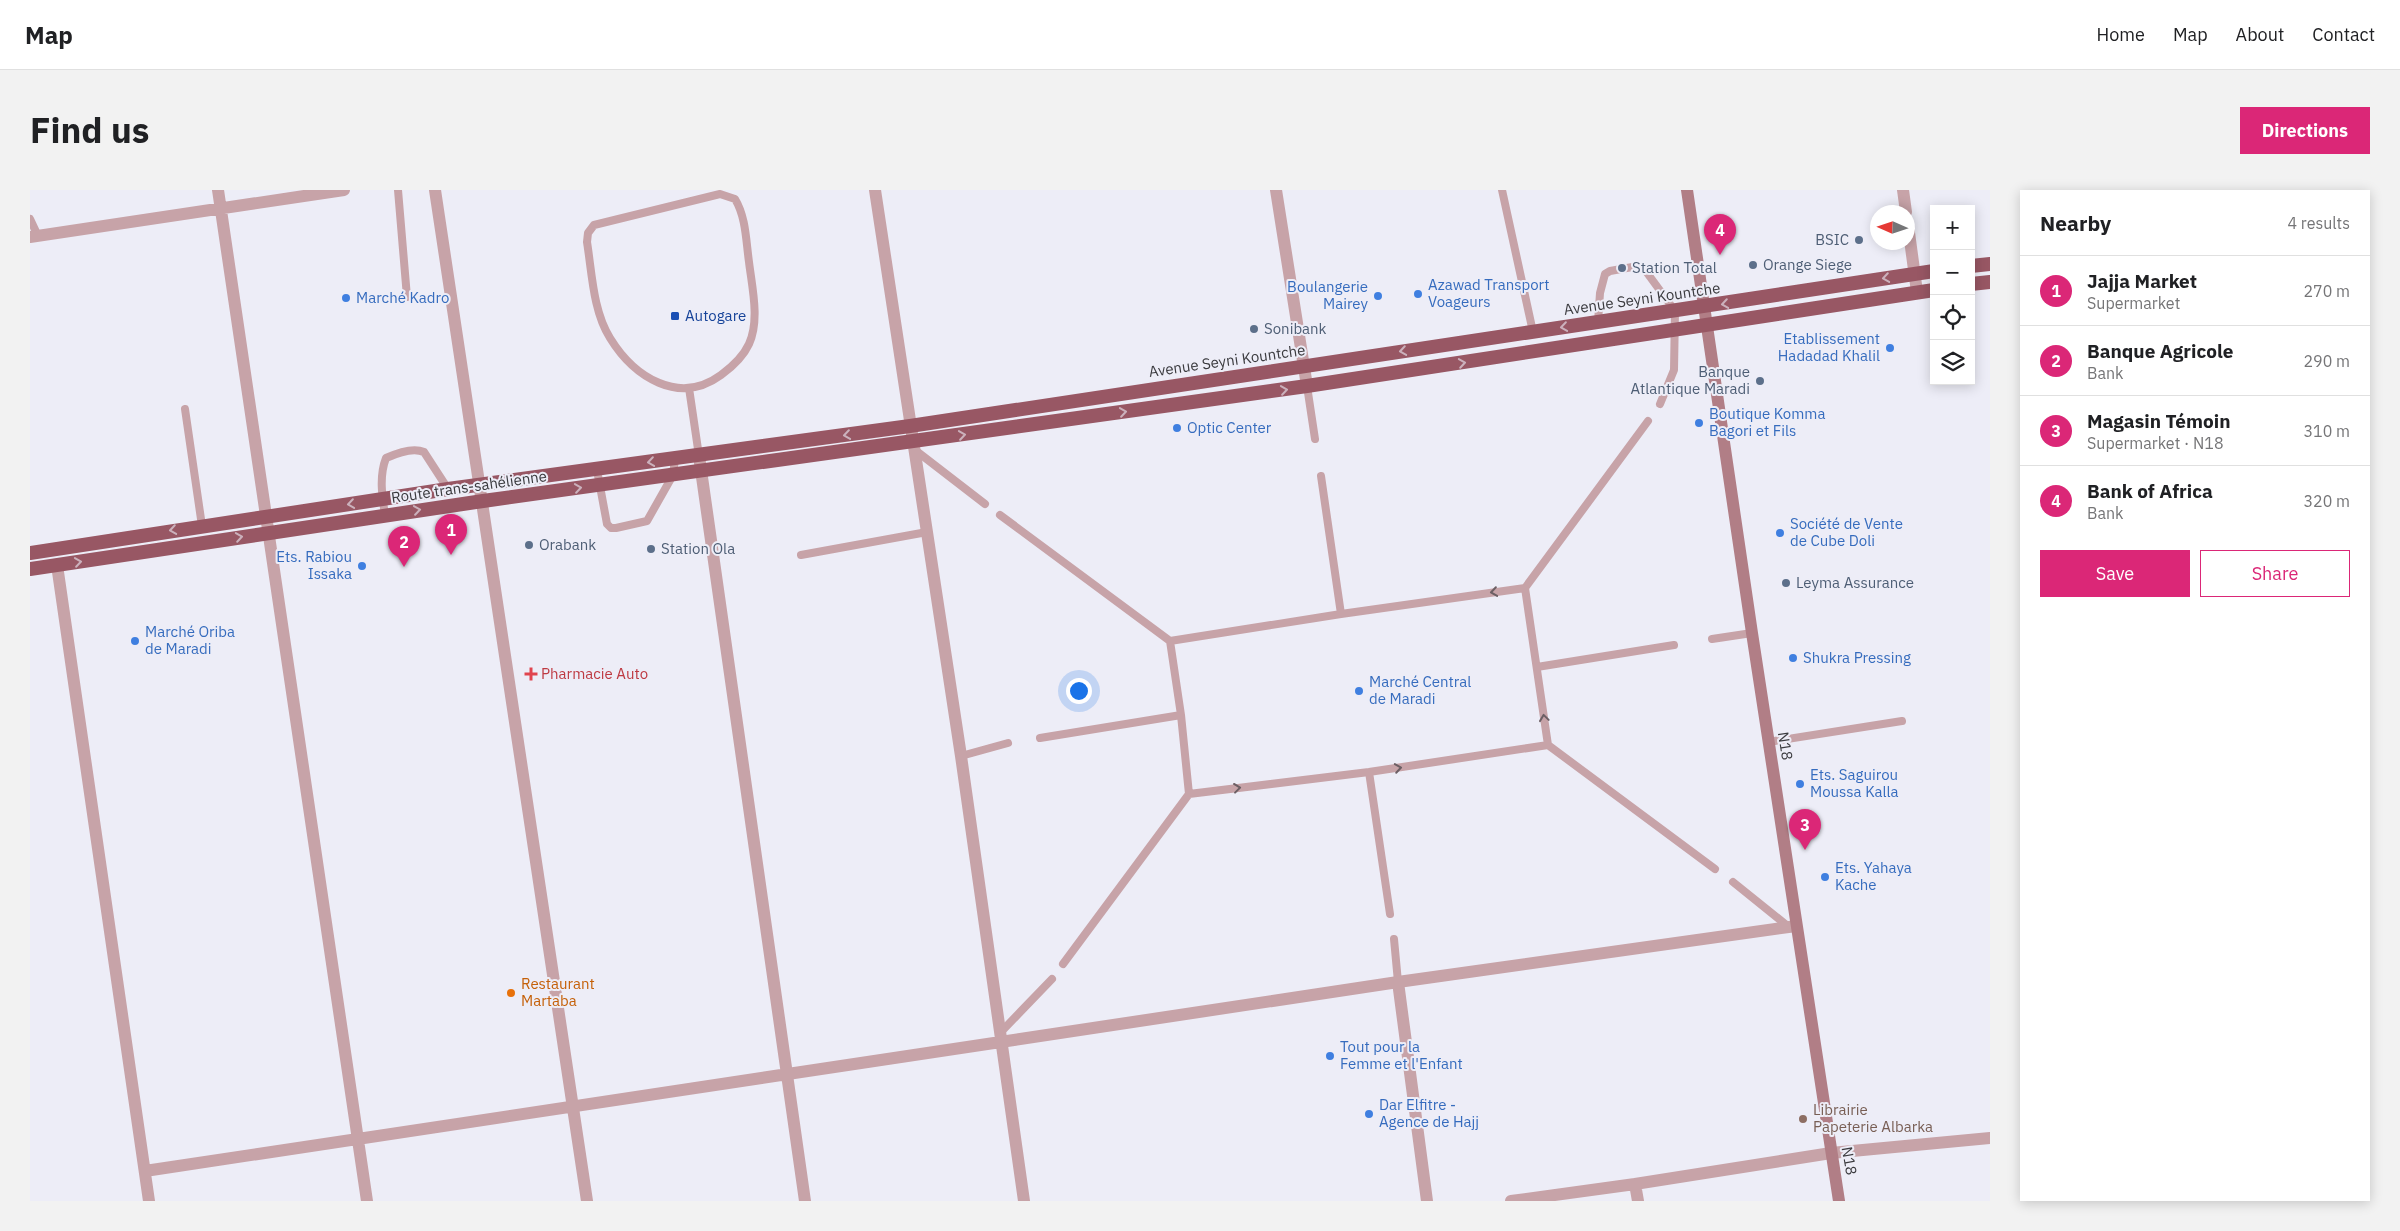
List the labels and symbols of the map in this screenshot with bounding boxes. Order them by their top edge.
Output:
north arrow [1870,205,1915,250]
pin: 4 [1704,214,1736,255]
place label: BSIC [1815,230,1849,249]
marker: BSIC [1853,234,1865,246]
place label: Orange Siege [1763,255,1852,274]
place label: Station Total [1632,258,1717,277]
marker: Orange Siege [1747,259,1759,271]
marker: Station Total [1616,262,1628,274]
one-way arrow [1881,272,1889,283]
place label: Azawad Transport Voageurs [1428,275,1549,311]
place label: Boulangerie Mairey [1287,277,1369,313]
street label: Avenue Seyni Kountche [1562,278,1721,319]
place label: Marché Kadro [356,288,449,307]
marker: Azawad Transport Voageurs [1412,288,1424,300]
marker: Boulangerie Mairey [1372,290,1384,302]
marker: Marché Kadro [340,292,352,304]
one-way arrow [1721,298,1729,308]
place label: Autogare [685,306,746,325]
marker: Autogare [669,310,681,322]
place label: Sonibank [1264,319,1327,338]
one-way arrow [1560,321,1568,332]
marker: Sonibank [1248,323,1260,335]
place label: Etablissement Hadadad Khalil [1778,329,1880,365]
street label: Avenue Seyni Kountche [1147,340,1306,381]
marker: Etablissement Hadadad Khalil [1884,342,1896,354]
one-way arrow [1399,345,1408,355]
one-way arrow [1458,359,1466,369]
place label: Banque Atlantique Maradi [1630,362,1750,398]
marker: Banque Atlantique Maradi [1754,375,1766,387]
one-way arrow [1280,385,1288,396]
place label: Boutique Komma Bagori et Fils [1709,404,1825,440]
one-way arrow [1119,407,1127,418]
marker: Boutique Komma Bagori et Fils [1693,417,1705,429]
place label: Optic Center [1187,418,1272,437]
marker: Optic Center [1171,422,1183,434]
one-way arrow [842,429,851,439]
one-way arrow [958,430,966,441]
one-way arrow [647,456,655,467]
street label: Route trans-sahélienne [390,466,548,507]
one-way arrow [574,483,582,494]
one-way arrow [347,498,356,508]
one-way arrow [413,505,421,516]
pin: 1 [435,514,467,555]
place label: Société de Vente de Cube Doli [1790,514,1903,550]
one-way arrow [169,525,178,535]
pin: 2 [388,526,420,567]
marker: Société de Vente de Cube Doli [1774,527,1786,539]
one-way arrow [234,532,243,542]
place label: Orabank [539,535,596,554]
marker: Orabank [523,539,535,551]
place label: Station Ola [661,539,735,558]
marker: Station Ola [645,543,657,555]
place label: Ets. Rabiou Issaka [276,547,352,583]
one-way arrow [74,558,83,568]
marker: Ets. Rabiou Issaka [356,560,368,572]
place label: Leyma Assurance [1796,573,1914,592]
marker: Leyma Assurance [1780,577,1792,589]
one-way arrow [1489,587,1498,597]
place label: Marché Oriba de Maradi [145,622,235,658]
marker: Marché Oriba de Maradi [129,635,141,647]
place label: Shukra Pressing [1803,648,1911,667]
marker: Shukra Pressing [1787,652,1799,664]
place label: Pharmacie Auto [541,664,648,683]
marker: Pharmacie Auto [525,668,537,680]
place label: Marché Central de Maradi [1369,672,1471,708]
your location [1066,678,1092,704]
marker: Marché Central de Maradi [1353,685,1365,697]
one-way arrow [1540,713,1550,722]
street label: N18 [1774,730,1797,762]
one-way arrow [1395,763,1403,774]
place label: Ets. Saguirou Moussa Kalla [1810,765,1899,801]
marker: Ets. Saguirou Moussa Kalla [1794,778,1806,790]
one-way arrow [1233,783,1241,794]
pin: 3 [1789,809,1821,850]
place label: Ets. Yahaya Kache [1835,858,1912,894]
marker: Ets. Yahaya Kache [1819,871,1831,883]
place label: Restaurant Martaba [521,974,595,1010]
marker: Restaurant Martaba [505,987,517,999]
place label: Tout pour la Femme et l'Enfant [1340,1037,1463,1073]
marker: Tout pour la Femme et l'Enfant [1324,1050,1336,1062]
place label: Dar Elfitre - Agence de Hajj [1379,1095,1479,1131]
place label: Librairie Papeterie Albarka [1813,1100,1933,1136]
marker: Dar Elfitre - Agence de Hajj [1363,1108,1375,1120]
marker: Librairie Papeterie Albarka [1797,1113,1809,1125]
street label: N18 [1838,1145,1861,1177]

